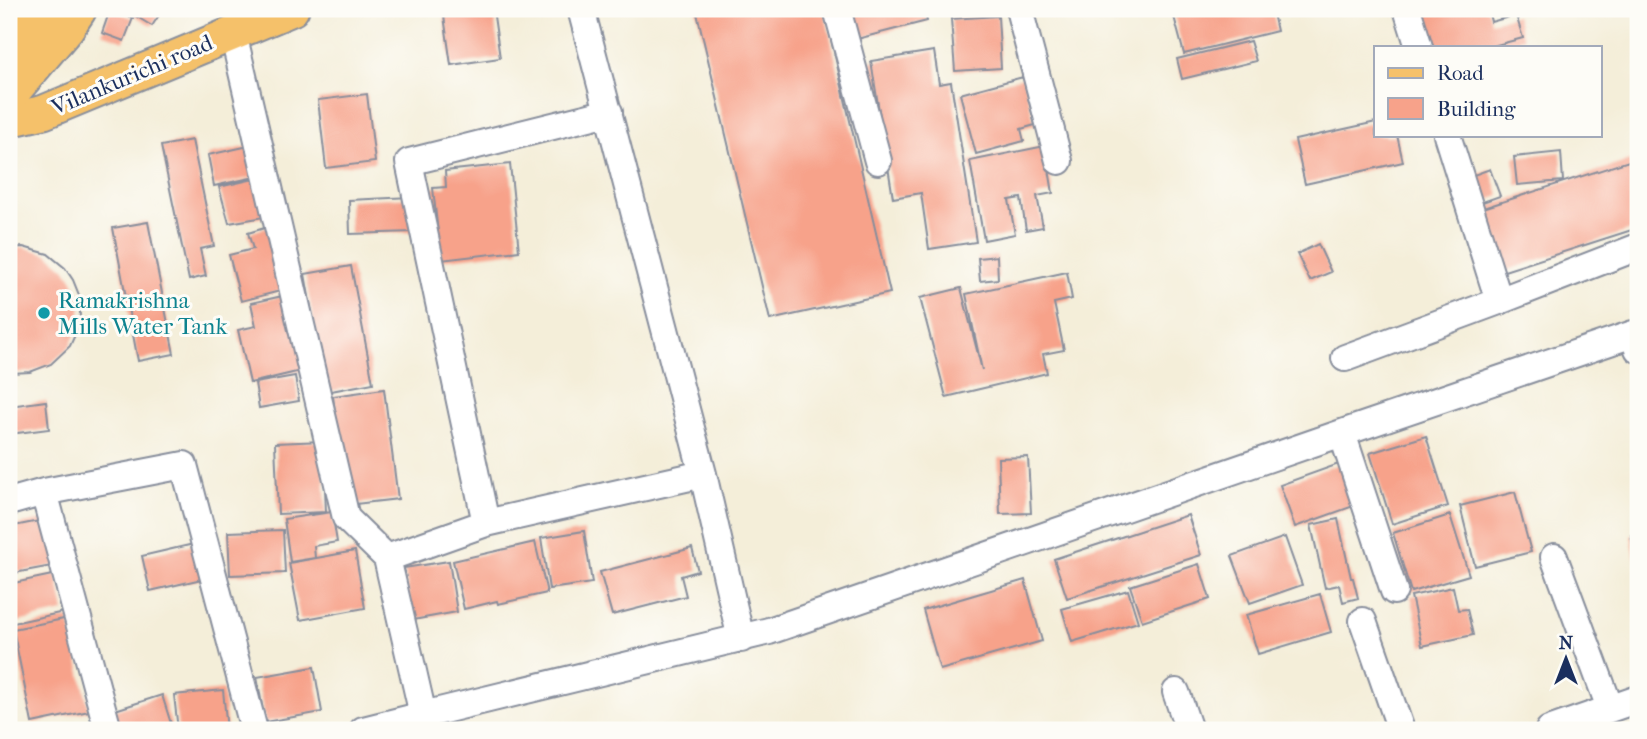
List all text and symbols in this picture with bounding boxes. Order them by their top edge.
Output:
street label: Vilankurichi road [46,29,217,122]
legend [1374,46,1602,136]
text: Road [1437,61,1484,85]
text: Building [1437,97,1516,121]
place label: Ramakrishna Mills Water Tank [58,287,228,340]
marker: Ramakrishna Mills Water Tank [36,305,52,321]
north arrow [1532,624,1602,694]
text: N [1559,632,1574,654]

